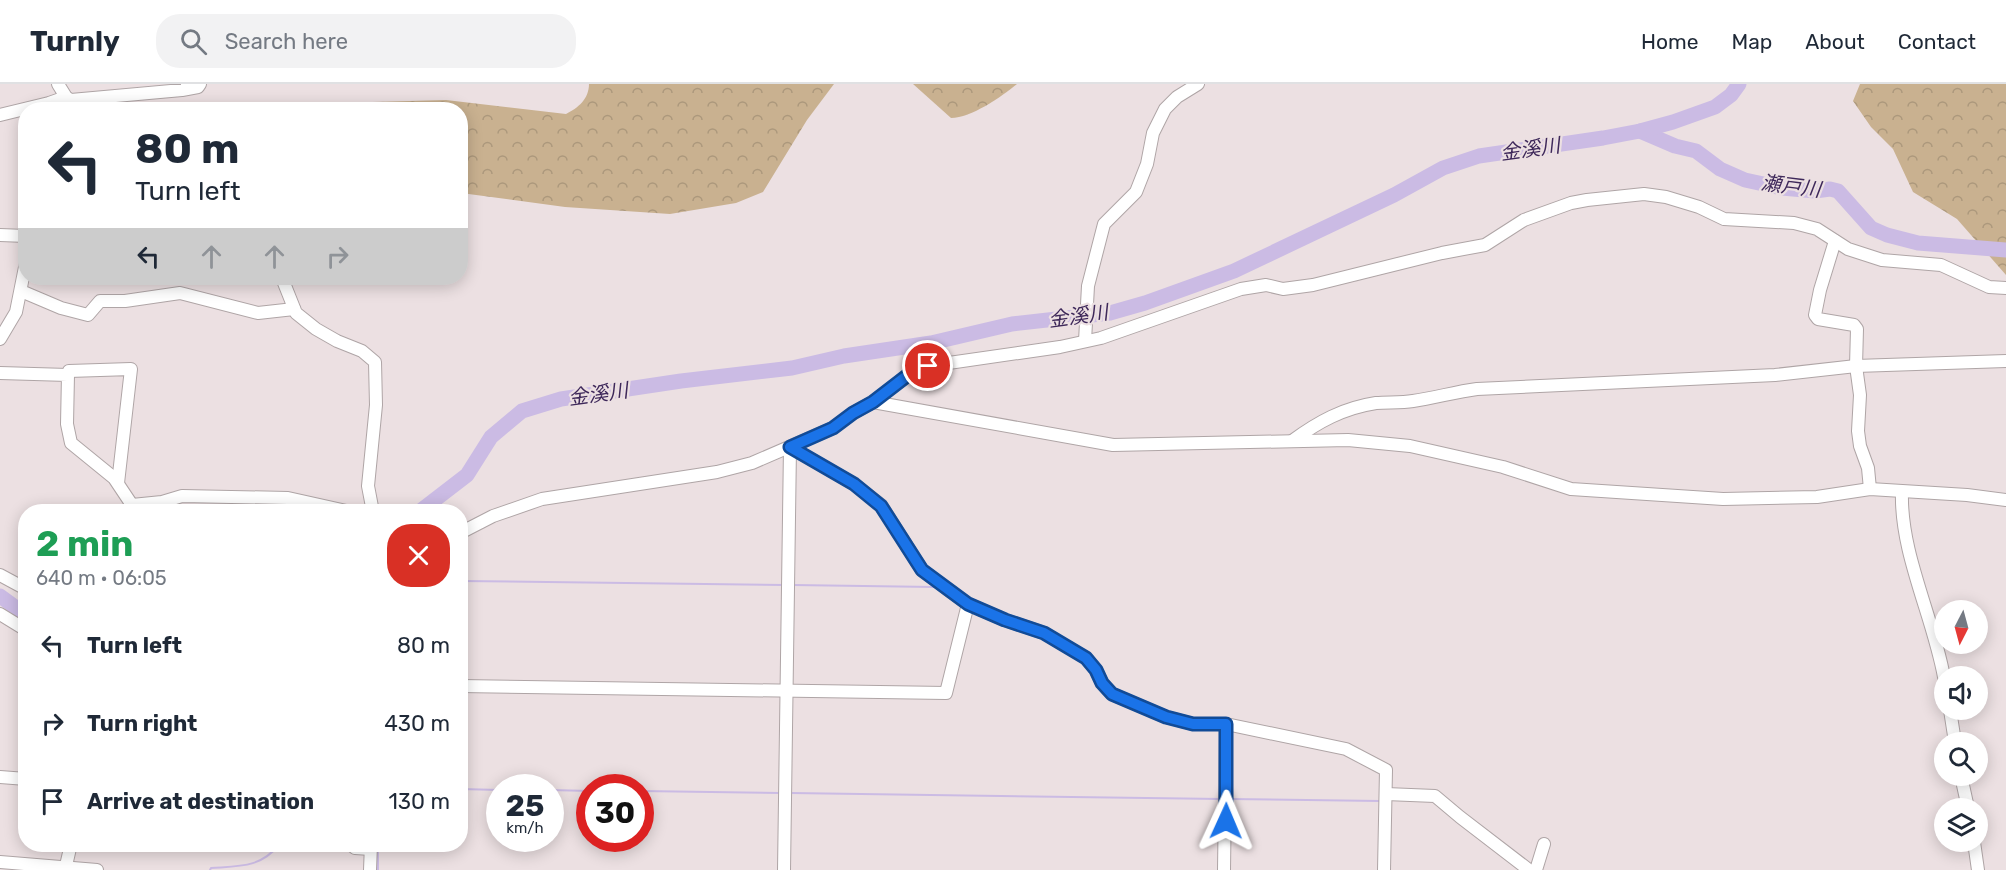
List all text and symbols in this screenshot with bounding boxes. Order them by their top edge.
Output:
search box [156,14,576,68]
text: Turnly [30,25,120,58]
icon: search [177,25,210,58]
text: Search here [225,28,348,55]
text: Home [1641,29,1698,54]
text: Map [1731,29,1772,54]
text: About [1805,29,1865,54]
text: Contact [1898,29,1976,54]
text: 80 m [135,124,239,174]
icon: left [36,126,114,204]
water label: 金溪川 [1499,133,1563,165]
water label: 瀬戸川 [1760,170,1824,202]
text: Turn left [135,175,240,207]
icon: left [132,240,165,273]
icon: ahead [195,240,228,273]
icon: ahead [258,240,291,273]
icon: right [321,240,354,273]
water label: 金溪川 [1047,300,1111,332]
pin [902,340,953,391]
icon: arrive [911,349,944,382]
water label: 金溪川 [567,378,631,410]
text: 2 min [36,522,134,565]
button: close [387,524,450,587]
text: 640 m · 06:05 [36,566,167,590]
north arrow [1934,600,1988,654]
map controls [1934,600,1988,852]
icon: left [36,629,69,662]
text: Turn left [87,632,182,659]
text: 80 m [397,632,450,659]
button: sound [1934,666,1988,720]
icon: right [36,707,69,740]
text: Turn right [87,710,197,737]
text: 430 m [384,710,450,737]
button: search [1934,732,1988,786]
speed limit sign: 30 [576,774,654,852]
icon: arrive [36,785,69,818]
text: Arrive at destination [87,788,314,815]
text: 130 m [388,788,450,815]
text: 25 [506,788,544,824]
position arrow [1194,789,1258,853]
button: layers [1934,798,1988,852]
text: km/h [506,819,544,837]

